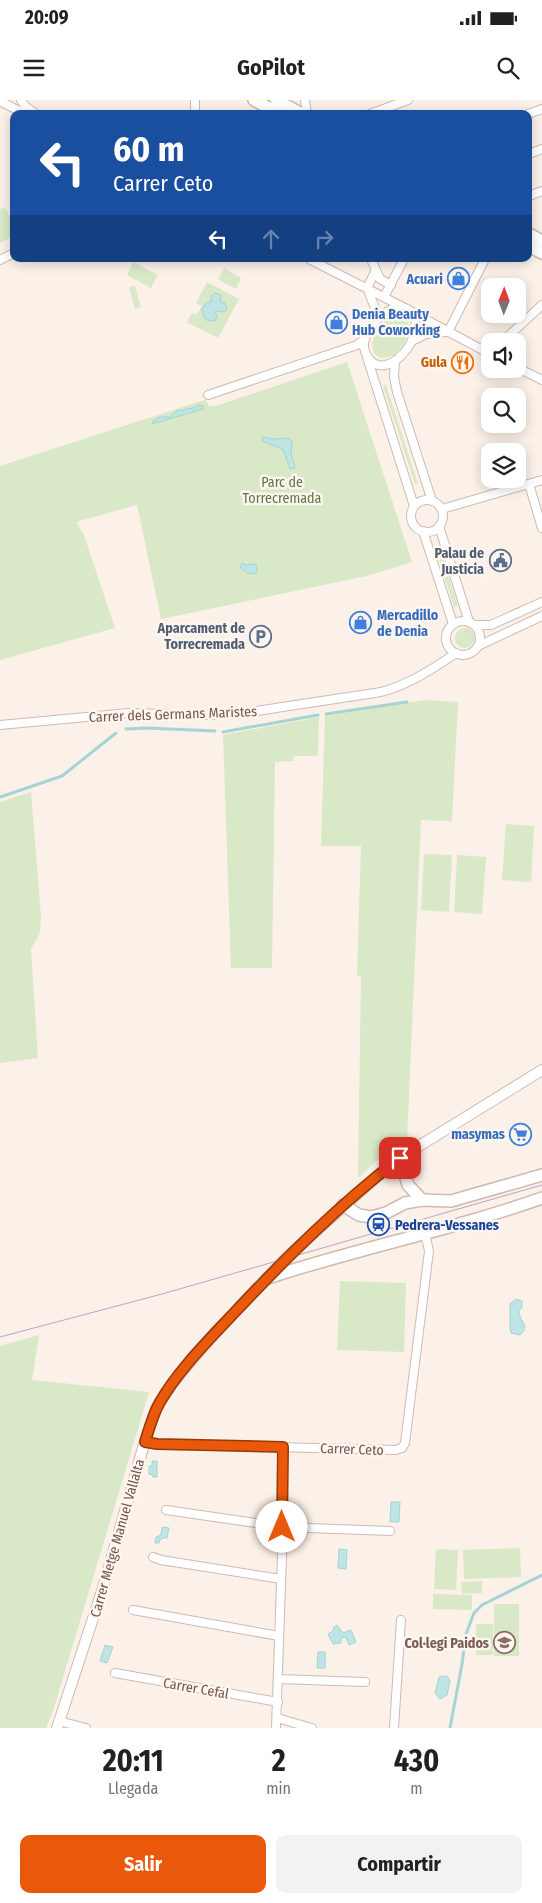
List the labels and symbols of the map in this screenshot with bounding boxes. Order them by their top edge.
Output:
shop icon: Acuari [447,267,471,291]
place label: Acuari [405,271,443,288]
north arrow [481,278,526,322]
place label: Denia Beauty Hub Coworking [352,306,440,339]
shop icon: Denia Beauty Hub Coworking [324,310,348,334]
restaurant icon: Gula [451,350,475,374]
place label: Gula [421,354,447,371]
park label: Parc de Torrecremada [243,474,322,507]
place label: Palau de Justicia [435,545,484,578]
public building icon: Palau de Justicia [488,549,512,573]
place label: Mercadillo de Denia [377,607,439,640]
shop icon: Mercadillo de Denia [349,611,373,635]
place label: Aparcament de Torrecremada [157,620,245,653]
parking icon: Aparcament de Torrecremada [249,624,273,648]
street label: Carrer dels Germans Maristes [89,703,257,726]
supermarket icon: masymas [509,1122,533,1146]
place label: masymas [451,1126,505,1143]
pin [379,1137,421,1179]
station icon: Pedrera-Vessanes [367,1213,391,1237]
place label: Pedrera-Vessanes [395,1217,499,1234]
street label: Carrer Ceto [320,1440,384,1459]
street label: Carrer Metge Manuel Vallalta [87,1457,148,1619]
position arrow [255,1500,307,1552]
school or university icon: Col·legi Paidos [493,1631,517,1655]
place label: Col·legi Paidos [404,1635,489,1652]
street label: Carrer Cefal [162,1674,230,1703]

